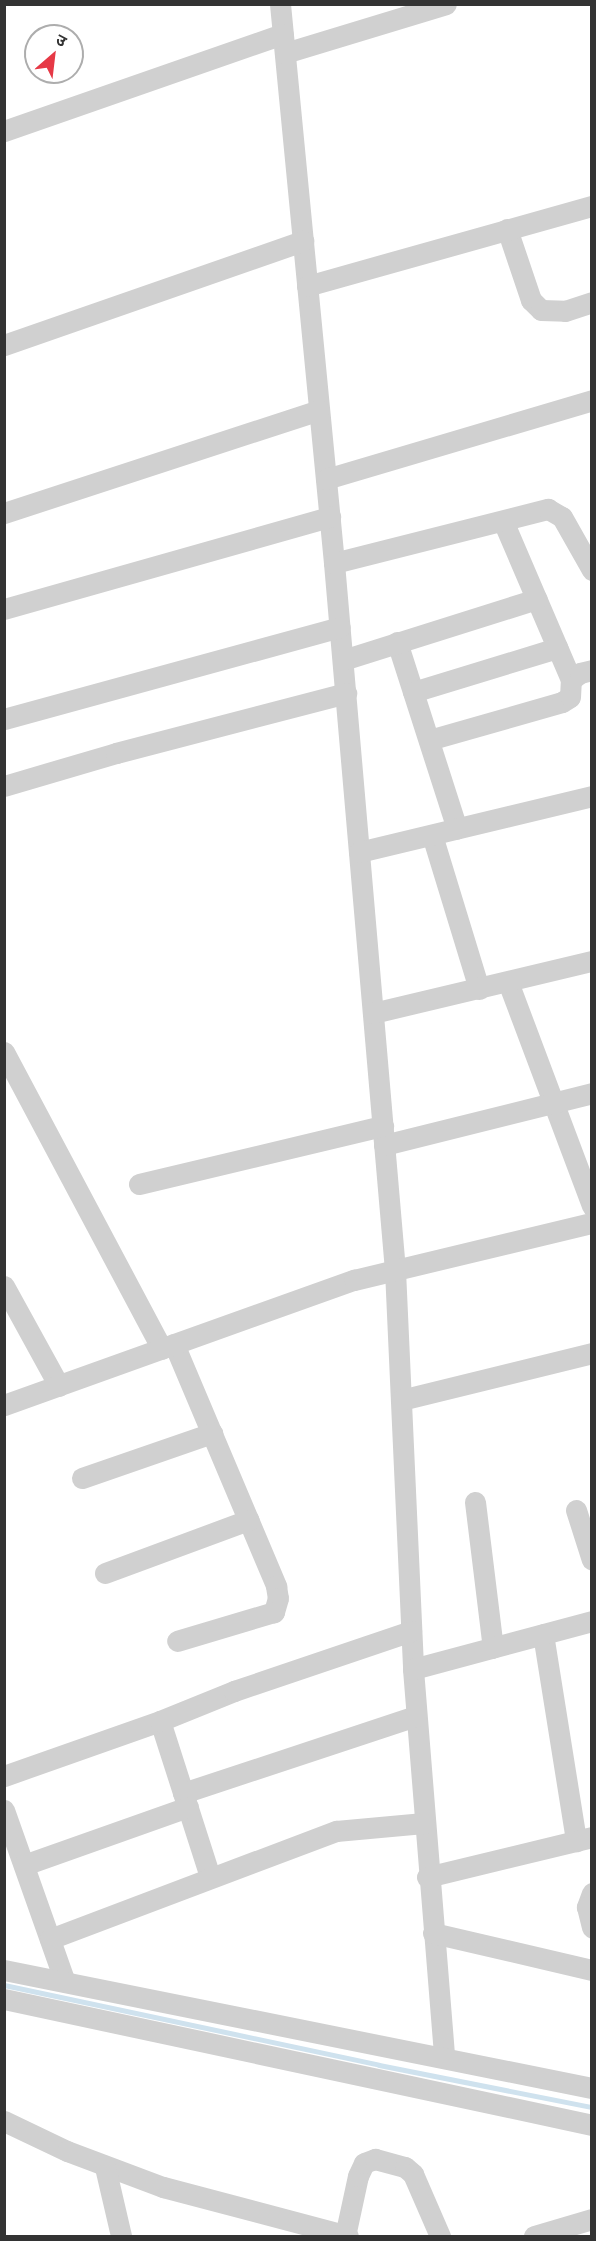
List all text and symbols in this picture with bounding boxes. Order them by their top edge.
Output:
north arrow [24,24,84,84]
text: उ [53,29,70,50]

